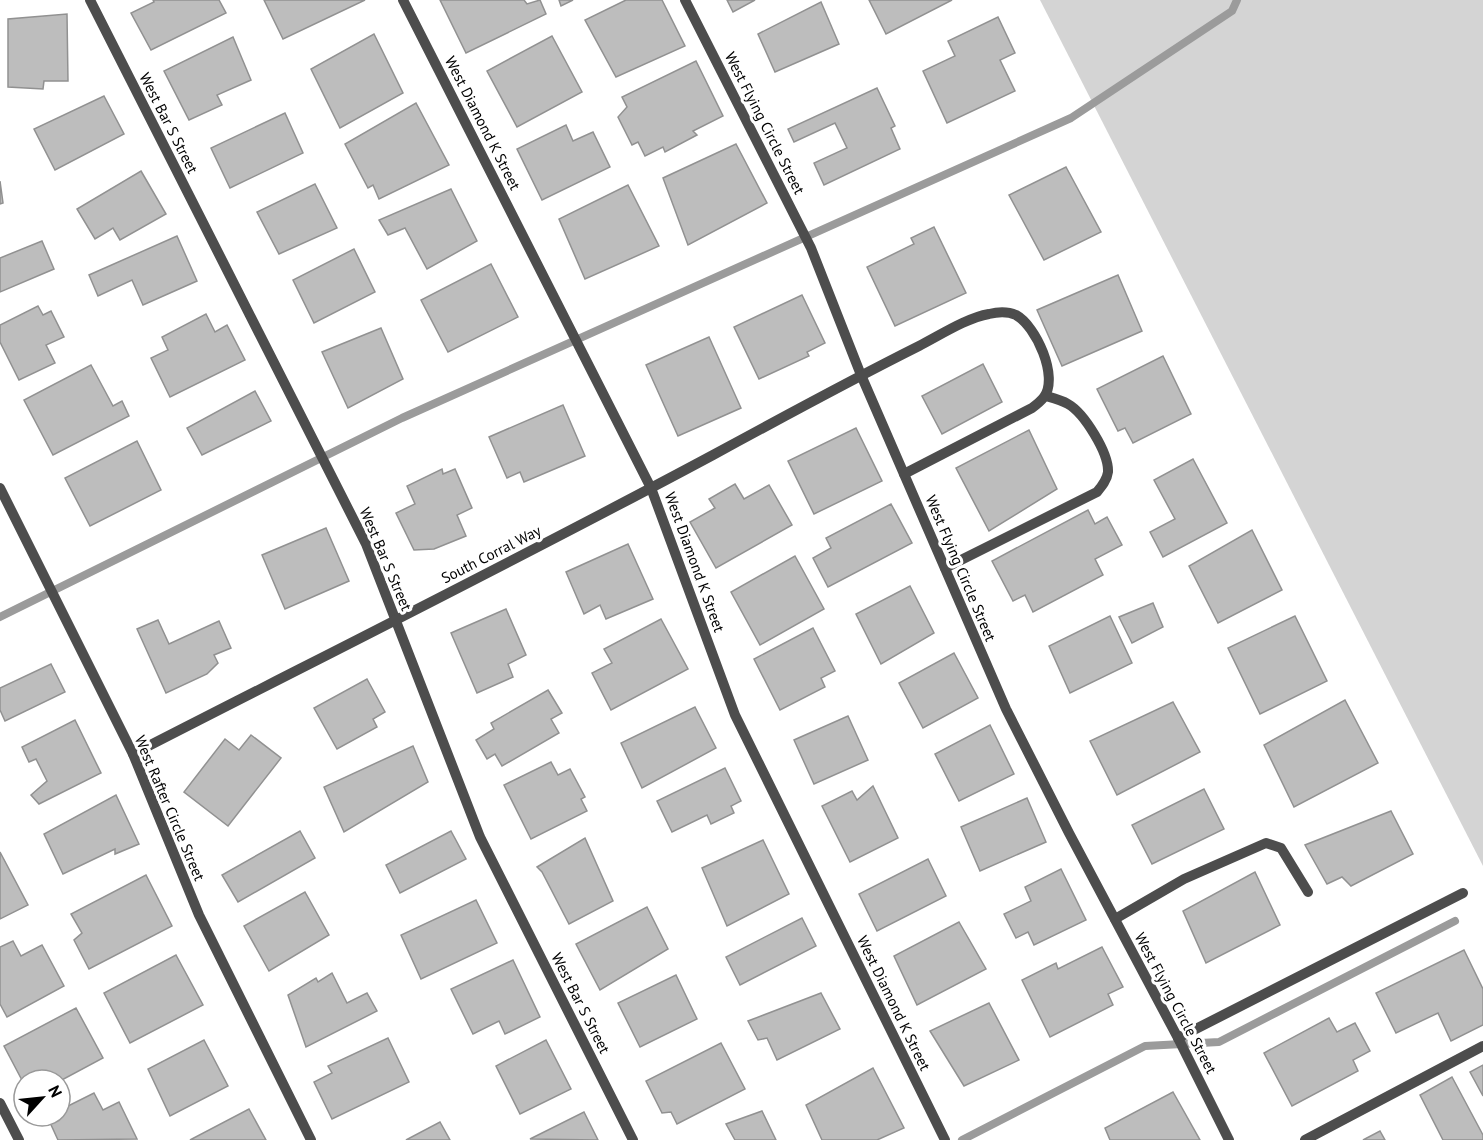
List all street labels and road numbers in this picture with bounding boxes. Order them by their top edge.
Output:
street label: West Flying Circle Street [721,49,809,197]
street label: West Diamond K Street [441,53,525,193]
street label: West Bar S Street [135,70,203,176]
street label: West Diamond K Street [661,489,729,635]
street label: West Flying Circle Street [922,492,1000,644]
street label: West Bar S Street [356,504,416,614]
street label: South Corral Way [438,521,544,587]
street label: West Rafter Circle Street [131,732,209,884]
street label: West Flying Circle Street [1131,929,1221,1077]
street label: West Diamond K Street [853,933,935,1073]
street label: West Bar S Street [547,950,615,1056]

